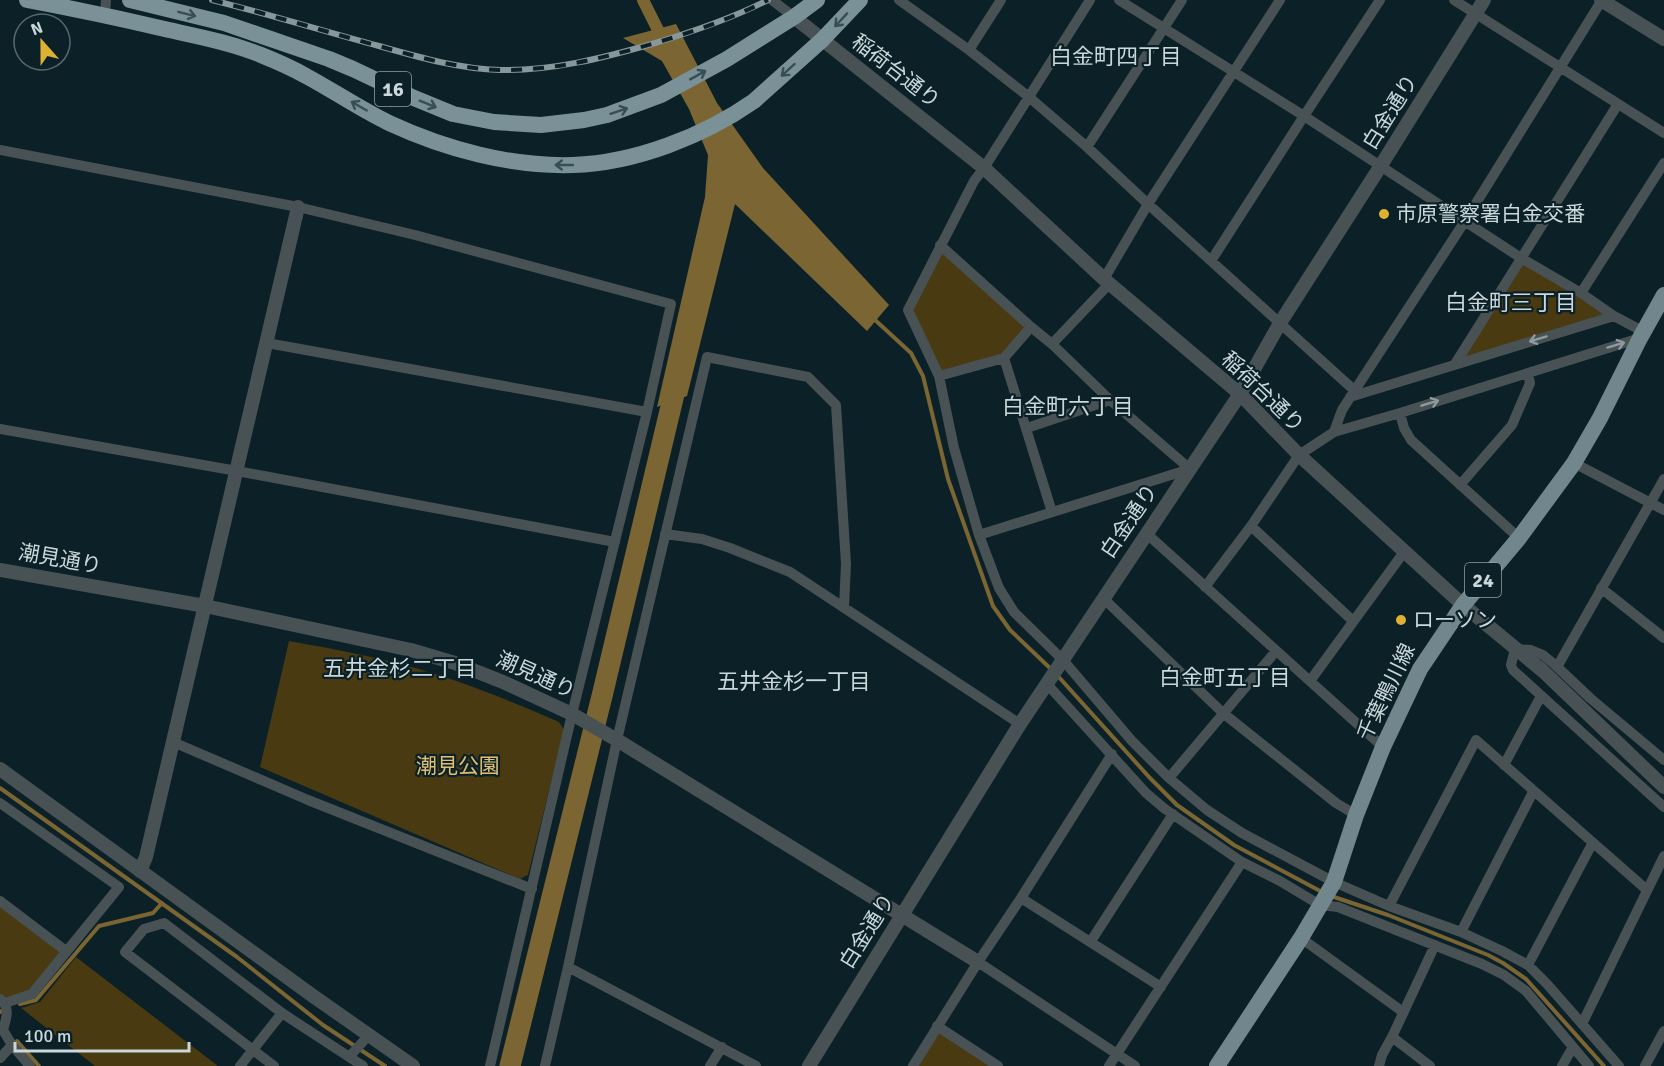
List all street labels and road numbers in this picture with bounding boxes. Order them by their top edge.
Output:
street label: 稲荷台通り [847,28,945,114]
street label: 白金通り [1357,69,1423,155]
road number: 16 [375,72,411,106]
street label: 稲荷台通り [1216,346,1310,438]
street label: 白金通り [1095,479,1163,563]
street label: 潮見通り [16,539,104,579]
road number: 24 [1465,563,1501,597]
street label: 千葉鴨川線 [1351,639,1421,745]
street label: 潮見通り [492,646,580,704]
street label: 白金通り [834,888,900,974]

